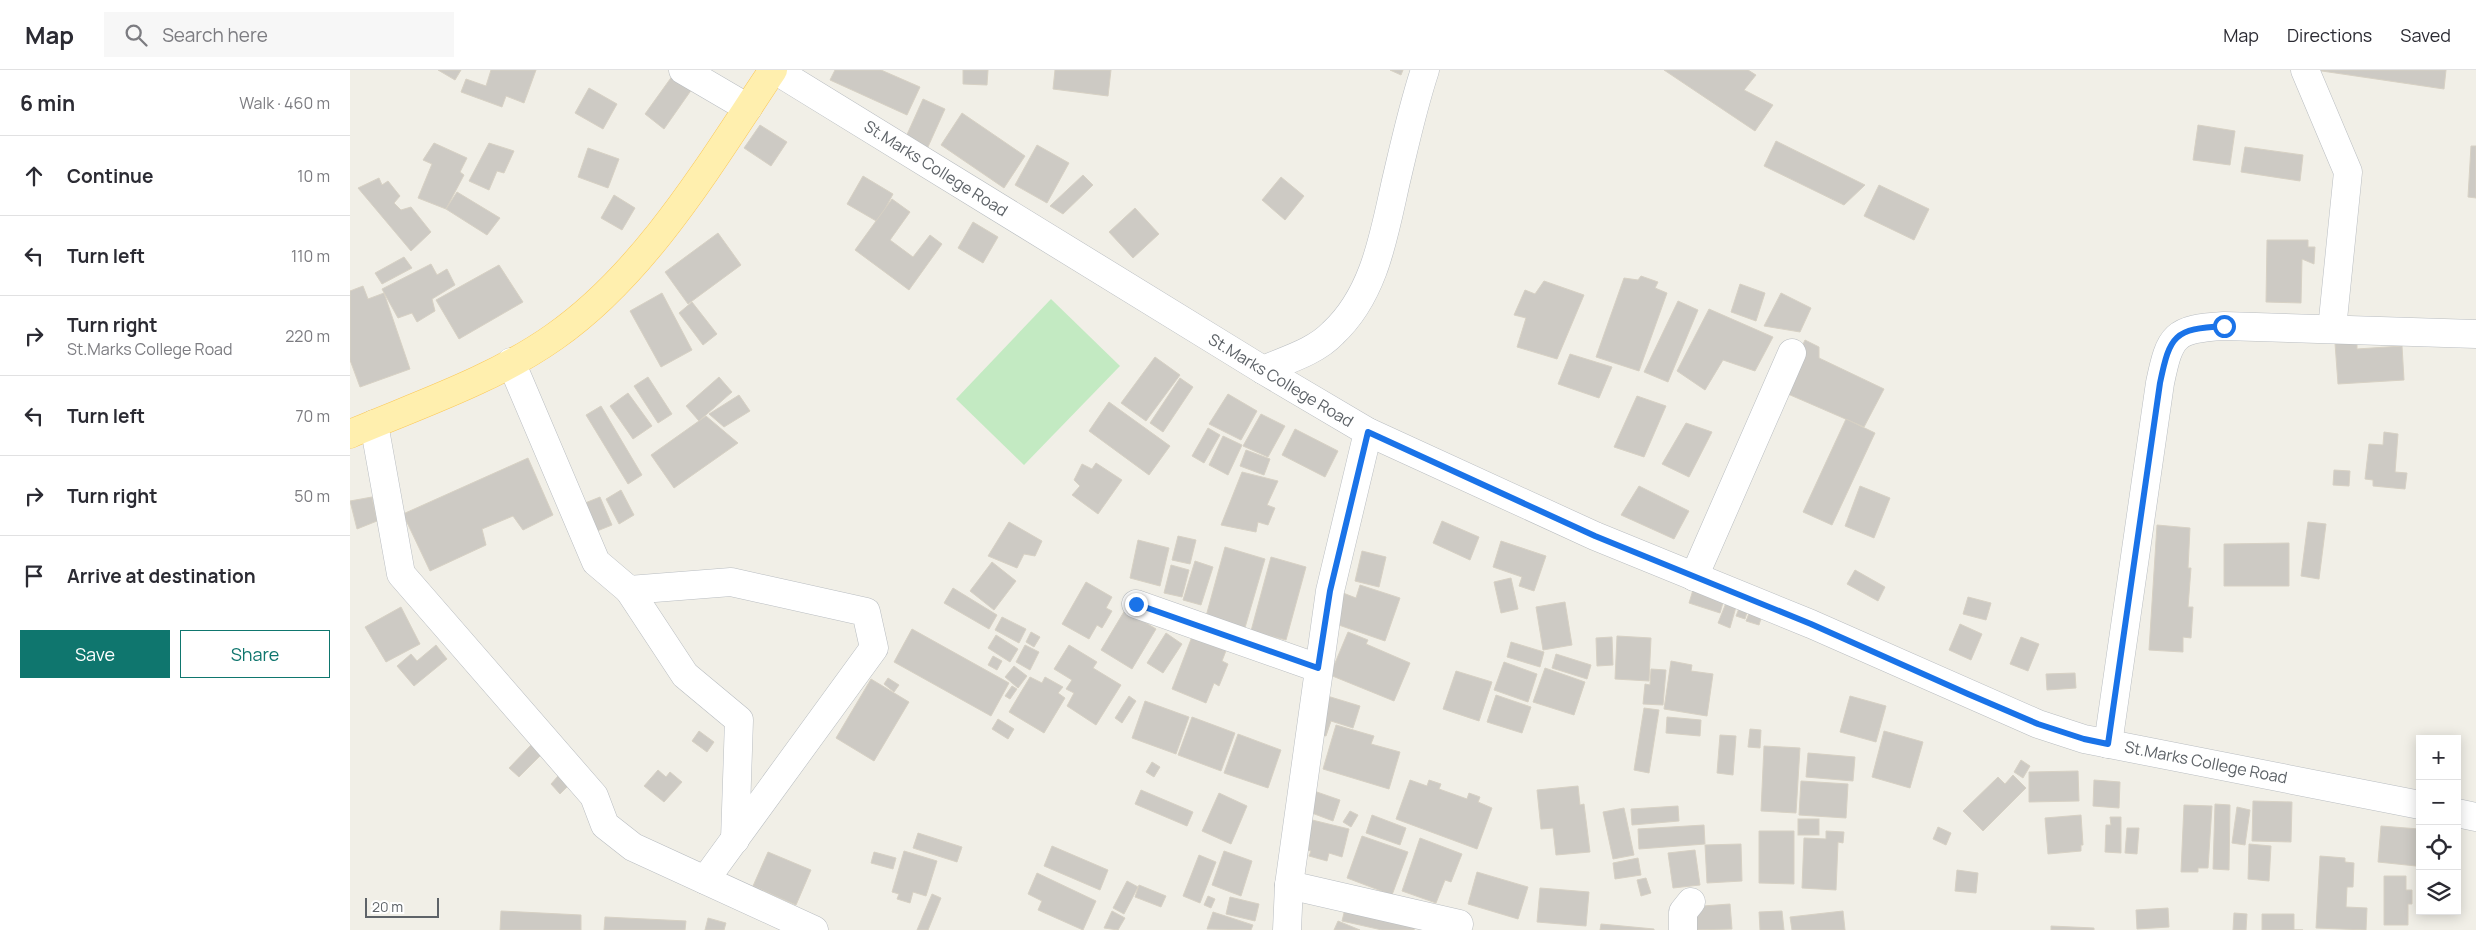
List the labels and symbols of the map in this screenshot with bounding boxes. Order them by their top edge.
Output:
street label: St.Marks College Road [860,115,1012,221]
route start [2213,315,2236,338]
street label: St.Marks College Road [1204,328,1358,432]
route end [1125,593,1148,616]
street label: St.Marks College Road [2123,735,2289,789]
scale bar [365,895,439,918]

